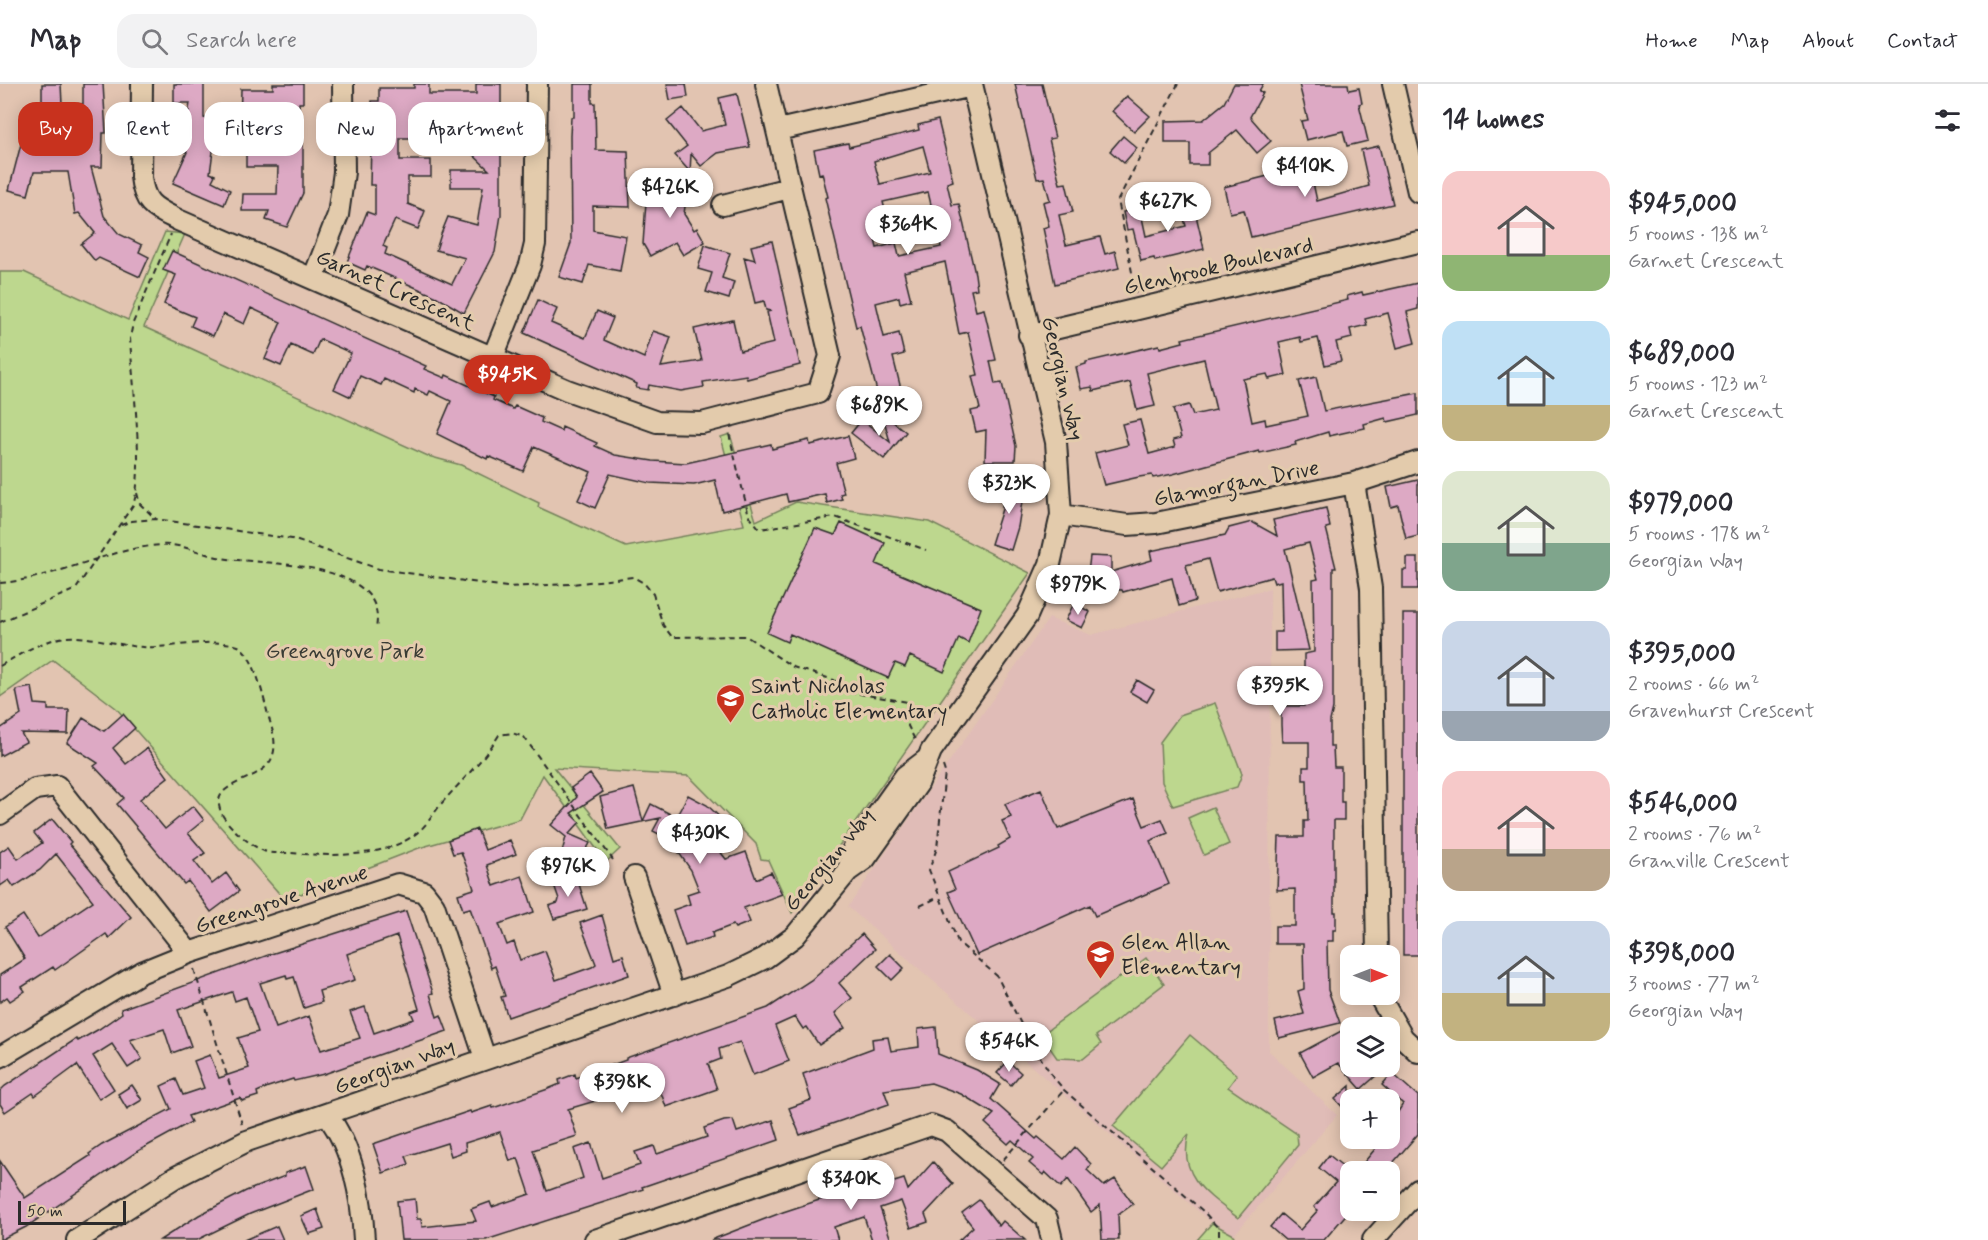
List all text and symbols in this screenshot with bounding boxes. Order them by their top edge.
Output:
search box [117,14,537,68]
text: Map [30,23,81,60]
icon: search [138,25,171,58]
text: Search here [186,27,297,55]
text: Home [1646,27,1698,55]
text: Map [1731,27,1769,55]
text: About [1802,27,1854,55]
text: Contact [1887,27,1958,55]
chip: Buy [18,102,93,156]
chip: Rent [105,102,192,156]
chip: Filters [204,102,304,156]
chip: New [316,102,396,156]
chip: Apartment [408,102,545,156]
text: 14 homes [1442,103,1544,137]
icon: filters [1931,104,1964,137]
pin: $410K [1263,147,1347,198]
text: $410K [1276,153,1334,180]
pin: $426K [628,168,712,219]
text: $426K [641,174,699,201]
pin: $627K [1126,182,1210,233]
text: $945,000 [1628,187,1737,221]
text: $627K [1139,188,1197,215]
icon: home [1490,195,1562,267]
pin: $364K [866,205,950,256]
text: $364K [879,211,937,238]
text: 5 rooms · 138 m² [1628,221,1769,248]
street label: Glenbrook Boulevard [1121,232,1316,302]
street label: Garnet Crescent [311,243,479,338]
text: Garnet Crescent [1628,248,1784,275]
street label: Georgian Way [1031,314,1090,444]
text: $689,000 [1628,337,1735,371]
icon: home [1490,345,1562,417]
pin: $945K [465,355,549,406]
text: $945K [478,361,536,388]
text: 5 rooms · 123 m² [1628,371,1768,398]
pin: $689K [837,386,921,437]
text: $689K [850,392,908,419]
text: Garnet Crescent [1628,398,1784,425]
street label: Glamorgan Drive [1151,454,1322,517]
pin: $323K [967,464,1051,515]
text: $323K [982,470,1036,497]
text: $979,000 [1628,487,1733,521]
icon: home [1490,495,1562,567]
text: 5 rooms · 178 m² [1628,521,1770,548]
text: Georgian Way [1628,548,1743,575]
pin: $979K [1036,565,1120,616]
text: $979K [1050,571,1106,598]
text: $395,000 [1628,637,1736,671]
park label: Greengrove Park [266,638,424,667]
icon: home [1490,645,1562,717]
pin: $395K [1238,666,1322,717]
text: 2 rooms · 66 m² [1628,671,1759,698]
text: $395K [1251,672,1309,699]
place label: Saint Nicholas Catholic Elementary [751,673,948,726]
school or university icon: Saint Nicholas Catholic Elementary [714,682,746,724]
text: Gravenhurst Crescent [1628,698,1814,725]
text: $546,000 [1628,787,1738,821]
icon: home [1490,795,1562,867]
street label: Georgian Way [778,803,883,920]
pin: $430K [658,814,742,865]
text: $430K [671,820,729,847]
text: 2 rooms · 76 m² [1628,821,1761,848]
pin: $976K [526,847,610,898]
text: Granville Crescent [1628,848,1790,875]
text: $976K [540,853,596,880]
street label: Greengrove Avenue [192,859,372,942]
place label: Glen Allan Elementary [1121,929,1241,982]
text: $398,000 [1628,937,1735,971]
school or university icon: Glen Allan Elementary [1084,938,1116,980]
north arrow [1340,945,1400,1005]
map controls [1340,945,1400,1221]
icon: home [1490,945,1562,1017]
text: 3 rooms · 77 m² [1628,971,1760,998]
text: Georgian Way [1628,998,1743,1025]
button: layers [1340,1017,1400,1077]
pin: $546K [967,1022,1051,1073]
text: $546K [979,1028,1039,1055]
street label: Georgian Way [330,1032,460,1104]
pin: $398K [580,1063,664,1114]
text: $398K [593,1069,651,1096]
button: + [1340,1089,1400,1149]
pin: $340K [809,1160,893,1211]
button: − [1340,1161,1400,1221]
text: $340K [821,1166,881,1193]
scale bar [18,1198,126,1226]
text: 50 m [27,1201,63,1222]

